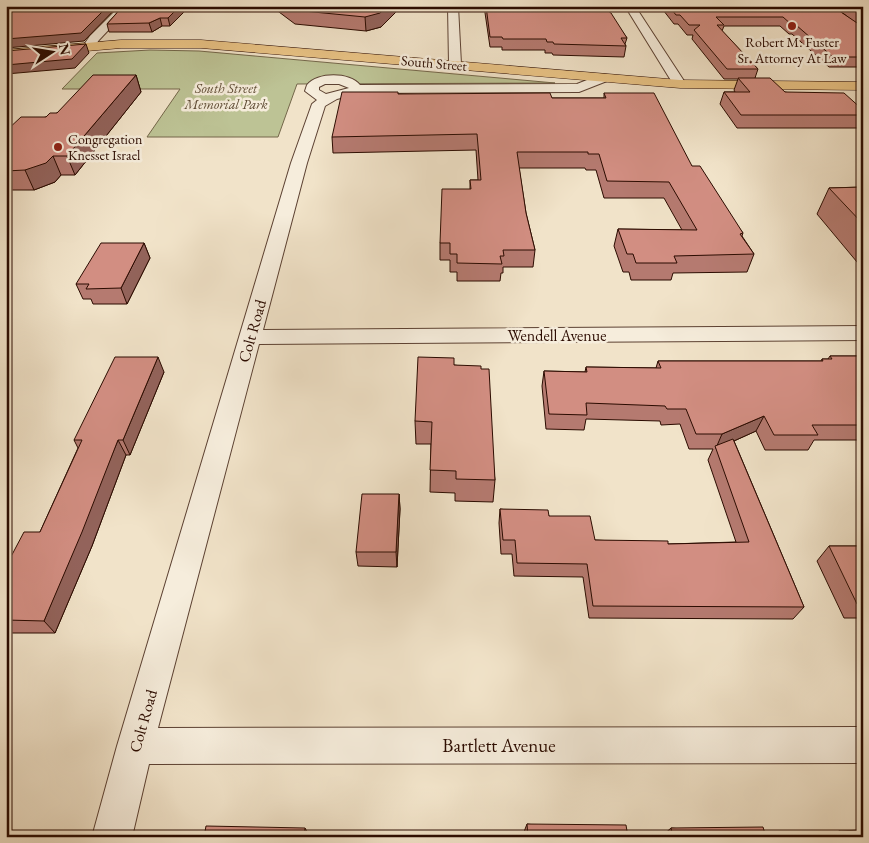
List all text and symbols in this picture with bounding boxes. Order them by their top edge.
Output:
marker: Robert M. Fuster Sr. Attorney At Law [786,20,798,32]
north arrow [28,28,78,78]
place label: Robert M. Fuster Sr. Attorney At Law [737,33,847,67]
text: N [55,42,75,57]
street label: South Street [400,51,468,75]
park label: South Street Memorial Park [183,79,268,113]
place label: Congregation Knesset Israel [68,130,143,164]
marker: Congregation Knesset Israel [52,141,64,153]
street label: Colt Road [233,296,271,365]
street label: Wendell Avenue [508,325,606,346]
street label: Colt Road [124,686,162,755]
street label: Bartlett Avenue [442,733,556,758]

